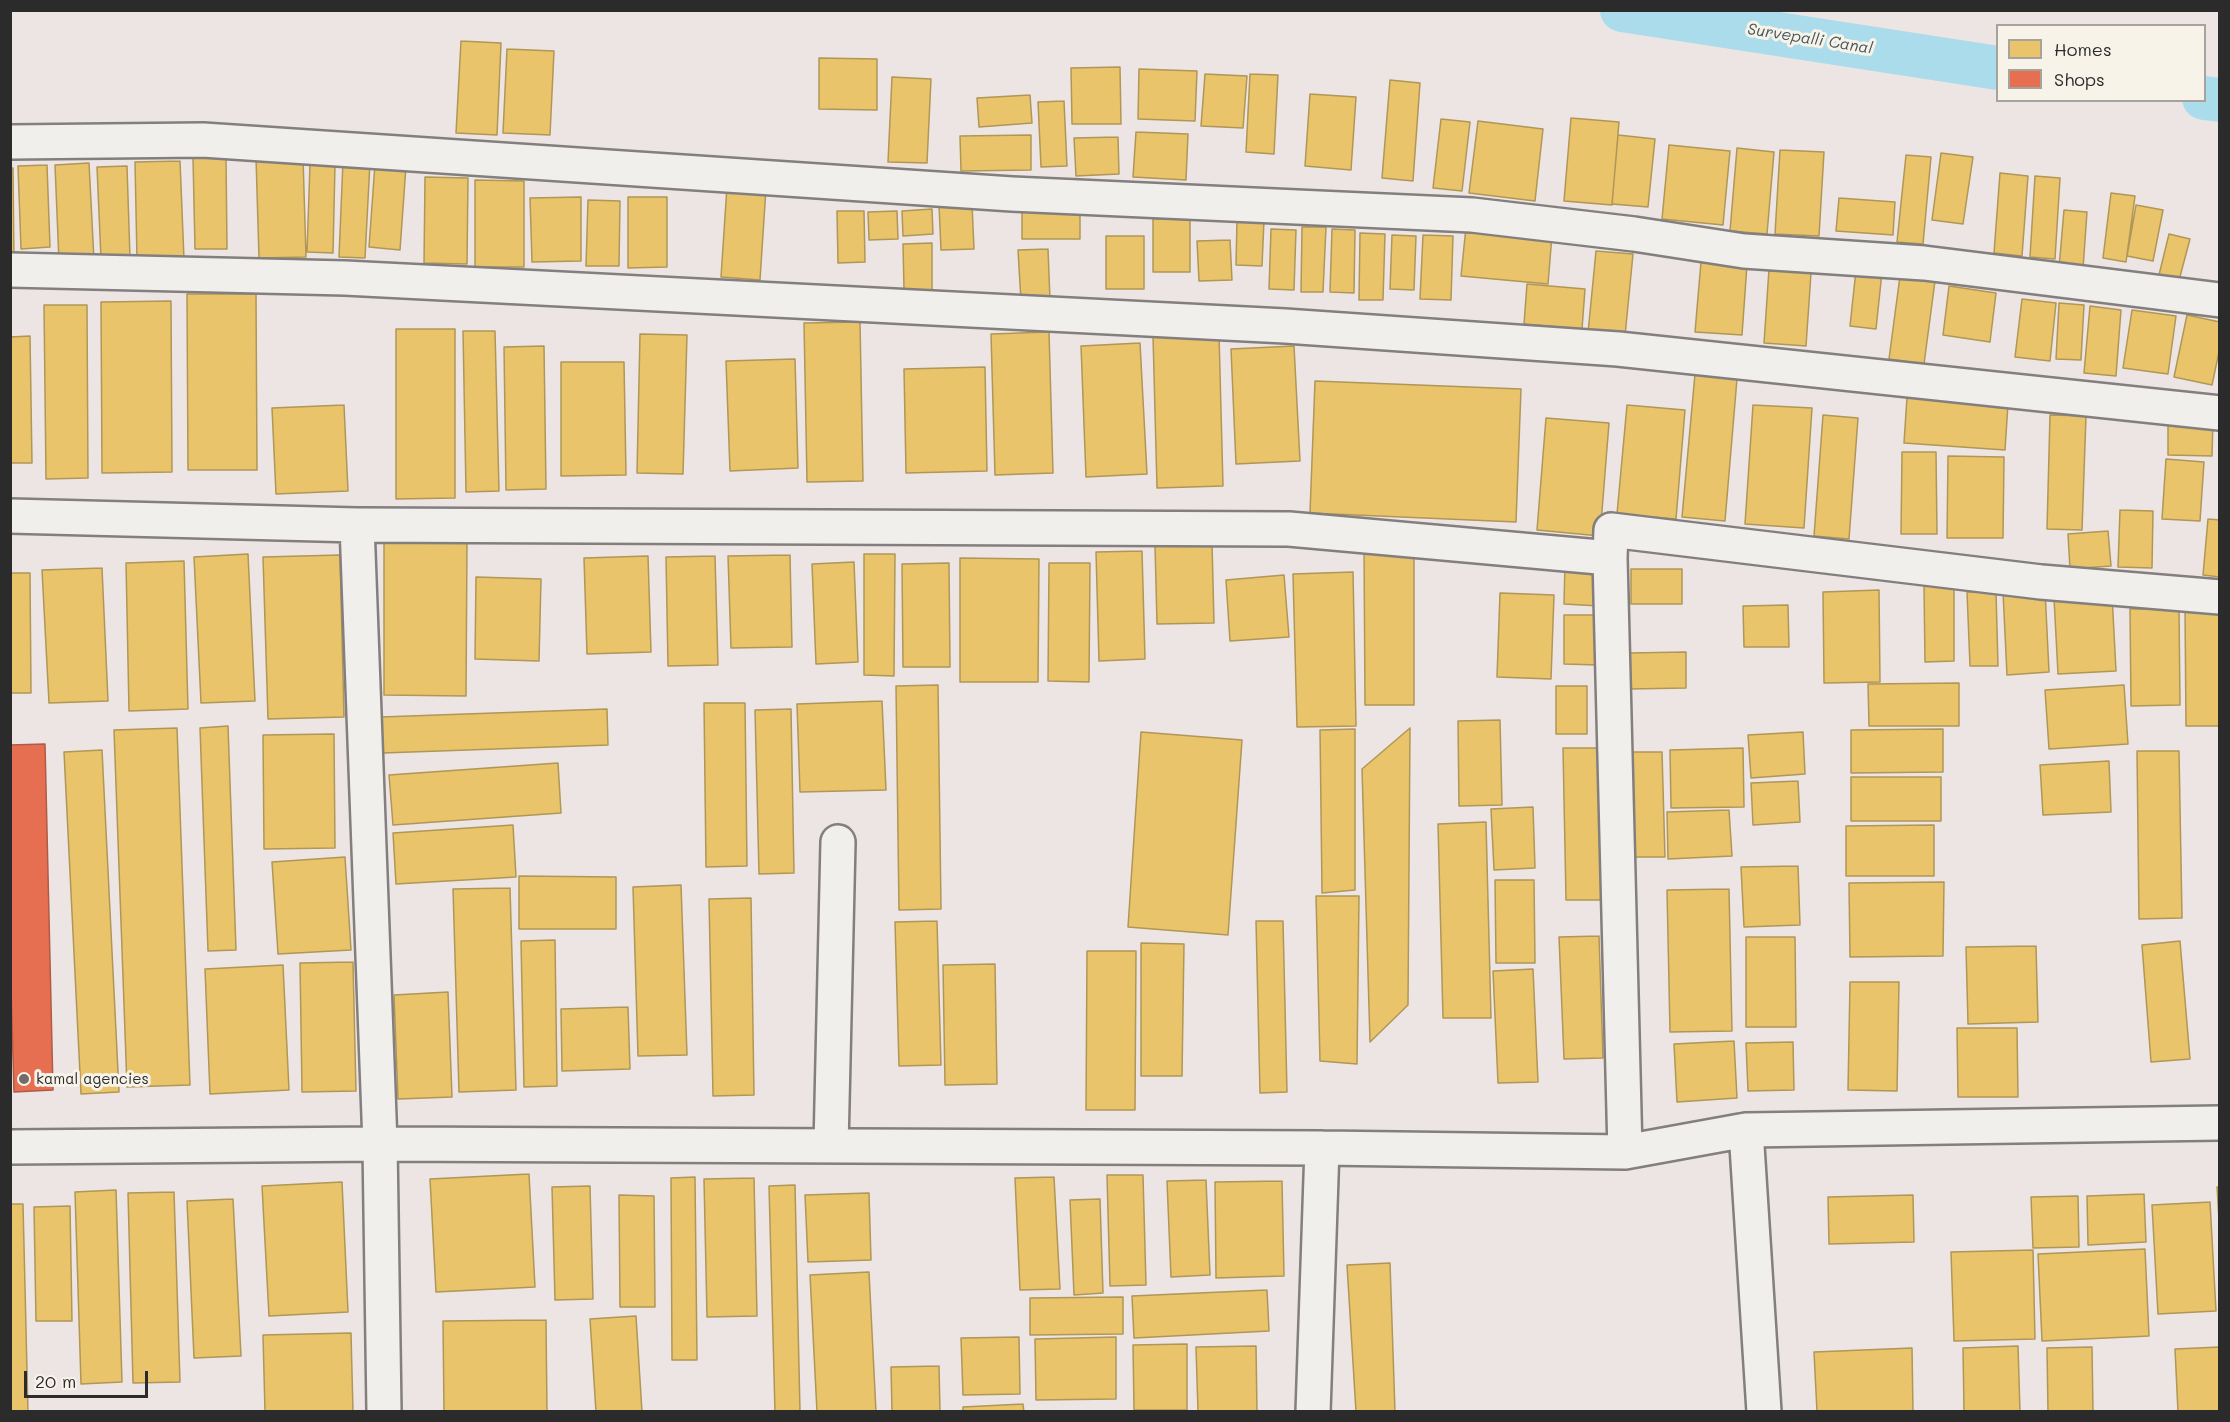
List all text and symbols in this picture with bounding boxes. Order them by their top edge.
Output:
water label: Survepalli Canal [1746,20,1874,58]
legend [1996,24,2206,102]
text: Homes [2054,37,2112,61]
text: Shops [2054,67,2105,91]
place label: kamal agencies [36,1070,149,1088]
marker: kamal agencies [17,1072,31,1086]
scale bar [27,1359,152,1397]
text: 20 m [35,1369,76,1393]

